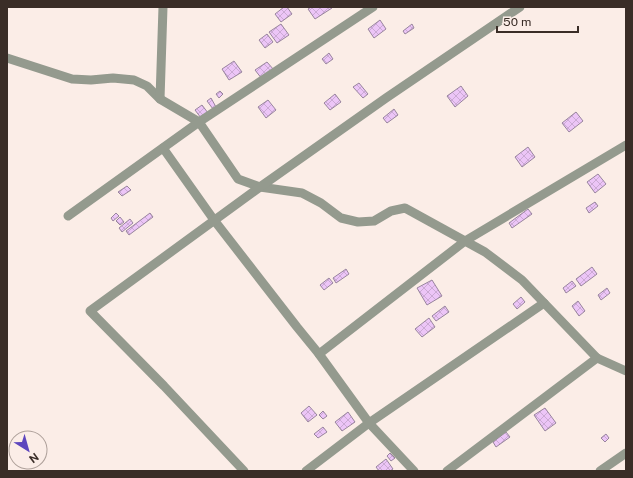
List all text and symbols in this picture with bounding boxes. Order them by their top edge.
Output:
scale bar [497,8,578,34]
text: 50 m [503,15,531,29]
north arrow [8,430,48,470]
text: N [27,451,41,465]

